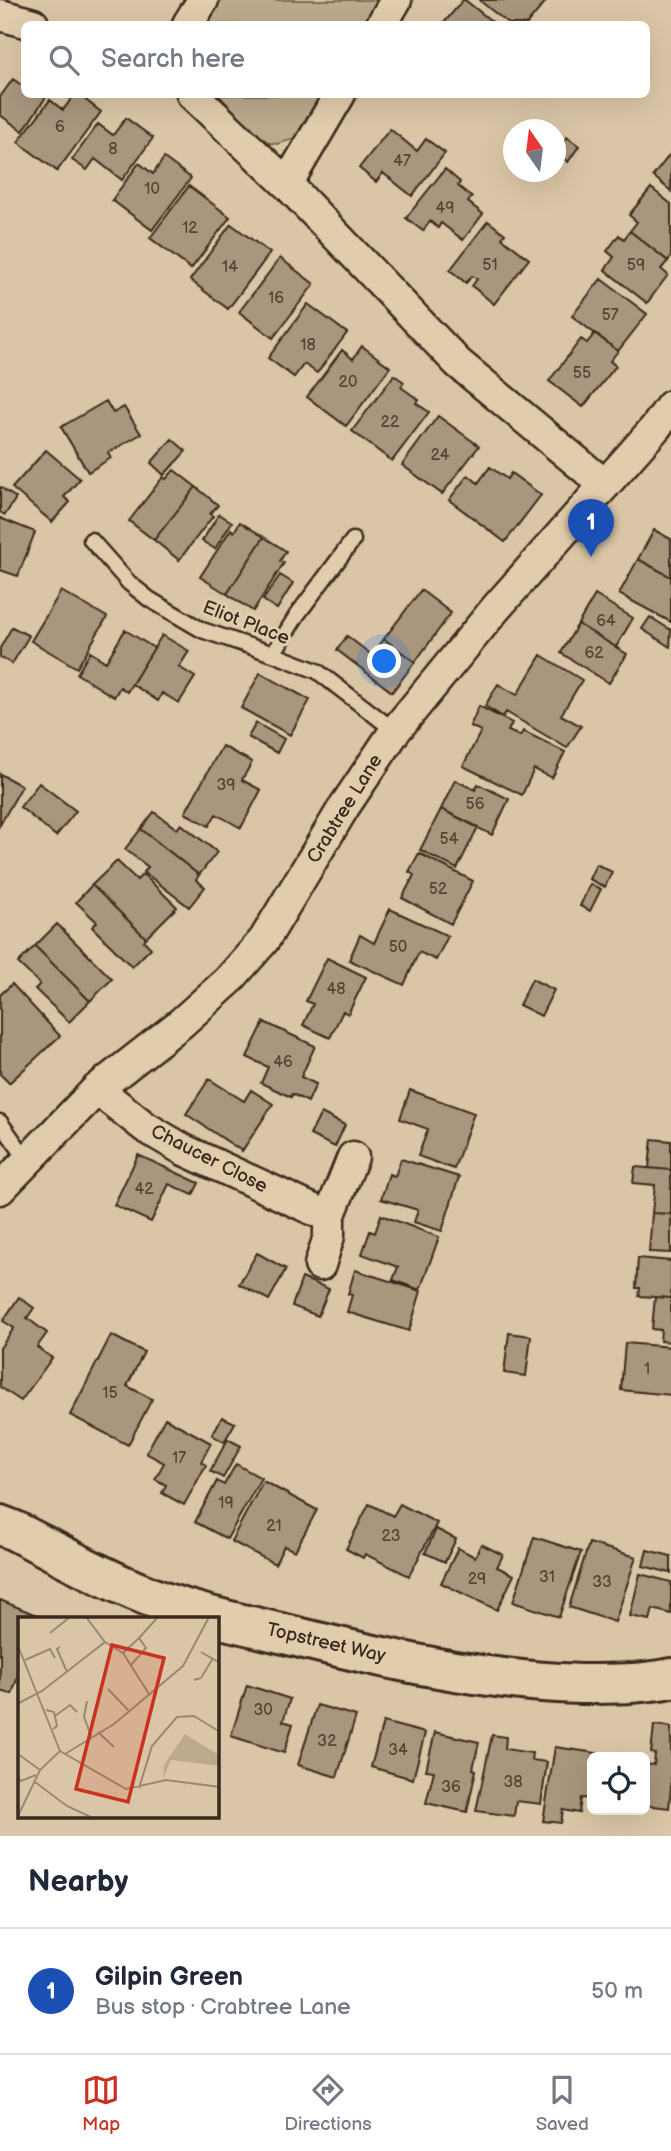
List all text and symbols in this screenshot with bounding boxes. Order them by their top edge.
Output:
search box [21,21,650,98]
icon: search [45,41,83,79]
text: Search here [101,44,245,75]
house number: 6 [55,118,65,137]
north arrow [503,119,566,182]
house number: 8 [108,140,118,159]
house number: 47 [393,152,411,171]
house number: 10 [144,180,160,199]
house number: 49 [435,199,455,218]
house number: 12 [182,219,198,238]
house number: 51 [482,256,498,275]
house number: 59 [627,256,645,275]
house number: 14 [222,258,238,277]
house number: 16 [268,289,284,308]
house number: 57 [601,306,619,325]
house number: 18 [300,336,316,355]
house number: 55 [573,364,591,383]
house number: 20 [339,373,357,392]
house number: 22 [381,413,400,432]
house number: 24 [431,446,450,465]
pin: 1 [568,499,614,557]
street label: Eliot Place [199,596,293,650]
house number: 64 [596,612,616,631]
your location [367,644,401,678]
house number: 62 [584,644,604,663]
street label: Crabtree Lane [302,750,388,868]
house number: 39 [216,776,236,795]
house number: 56 [466,795,485,814]
house number: 54 [440,830,459,849]
house number: 52 [429,880,448,899]
house number: 50 [389,938,407,957]
house number: 48 [326,980,346,999]
house number: 46 [273,1053,293,1072]
street label: Chaucer Close [147,1120,271,1198]
house number: 42 [134,1180,154,1199]
house number: 1 [644,1360,650,1379]
house number: 15 [102,1384,118,1403]
house number: 17 [172,1449,186,1468]
house number: 19 [218,1494,234,1513]
house number: 21 [266,1517,282,1536]
house number: 23 [382,1527,401,1546]
house number: 31 [539,1568,555,1587]
house number: 29 [468,1570,486,1589]
house number: 33 [592,1573,612,1592]
inset map [18,1617,219,1818]
street label: Topstreet Way [264,1618,388,1668]
house number: 30 [253,1701,273,1720]
house number: 32 [317,1732,337,1751]
house number: 34 [388,1741,408,1760]
map controls [587,1752,650,1815]
button: locate [587,1752,650,1815]
house number: 38 [503,1773,523,1792]
house number: 36 [441,1778,461,1797]
text: Nearby [28,1864,128,1900]
text: Gilpin Green [95,1962,243,1993]
text: 1 [46,1977,56,2005]
text: 50 m [591,1977,643,2005]
text: Bus stop · Crabtree Lane [95,1993,351,2021]
tab: Map [82,2071,120,2136]
tab: Directions [284,2071,372,2136]
tab: Saved [536,2071,589,2136]

